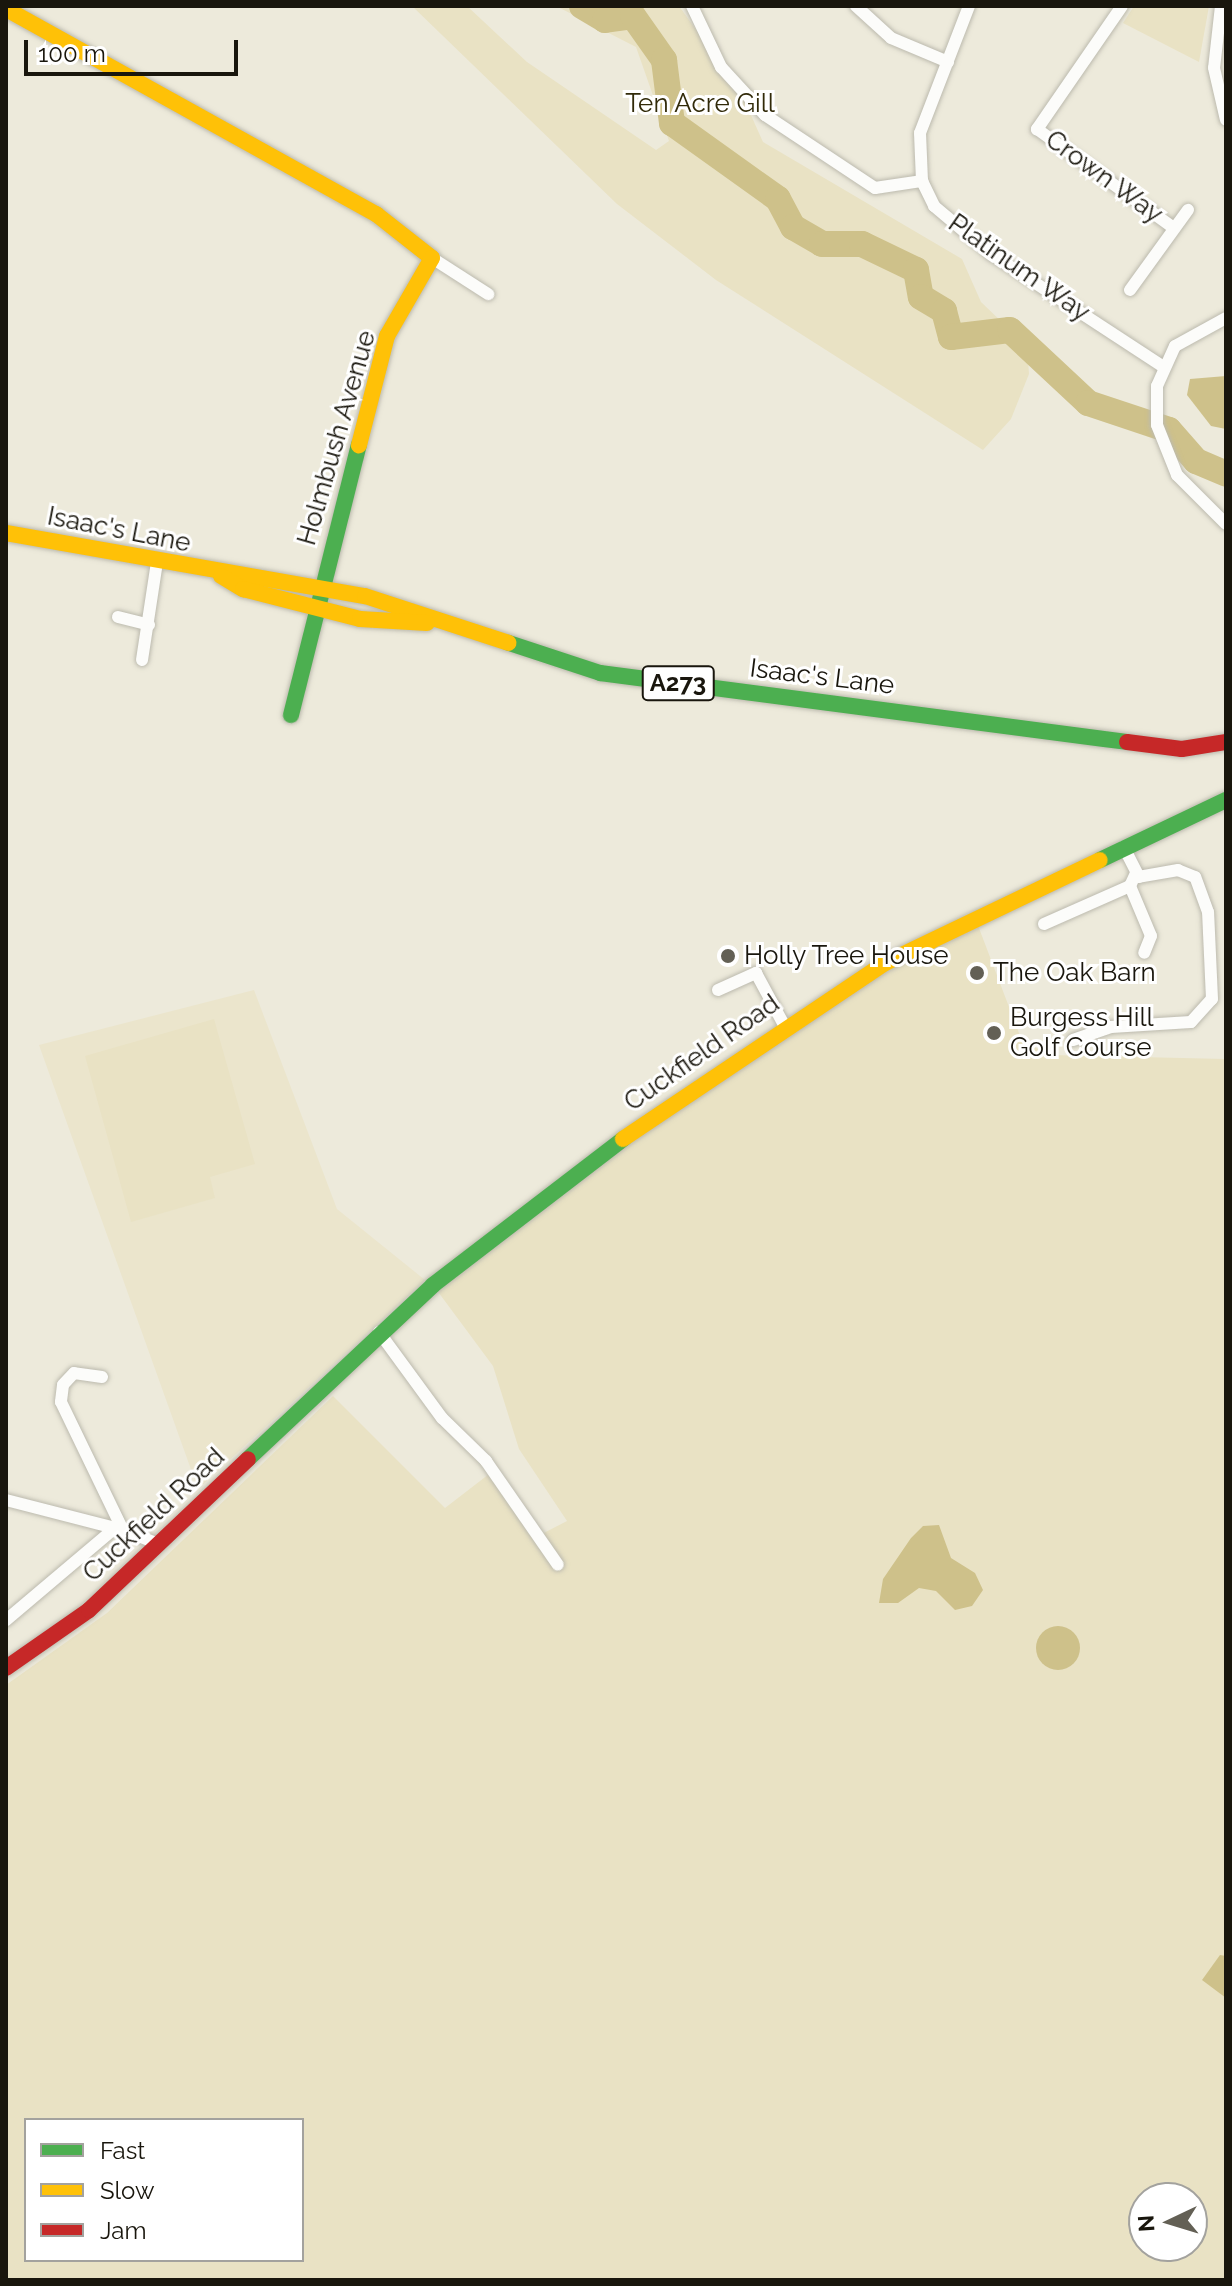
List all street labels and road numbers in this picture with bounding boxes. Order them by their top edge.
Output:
street label: Crown Way [1039,124,1169,230]
street label: Platinum Way [942,207,1096,329]
street label: Holmbush Avenue [291,327,383,549]
street label: Isaac's Lane [45,501,193,559]
street label: Isaac's Lane [748,653,896,701]
road number: A273 [640,663,716,703]
street label: Cuckfield Road [619,988,785,1118]
street label: Cuckfield Road [77,1442,231,1588]

